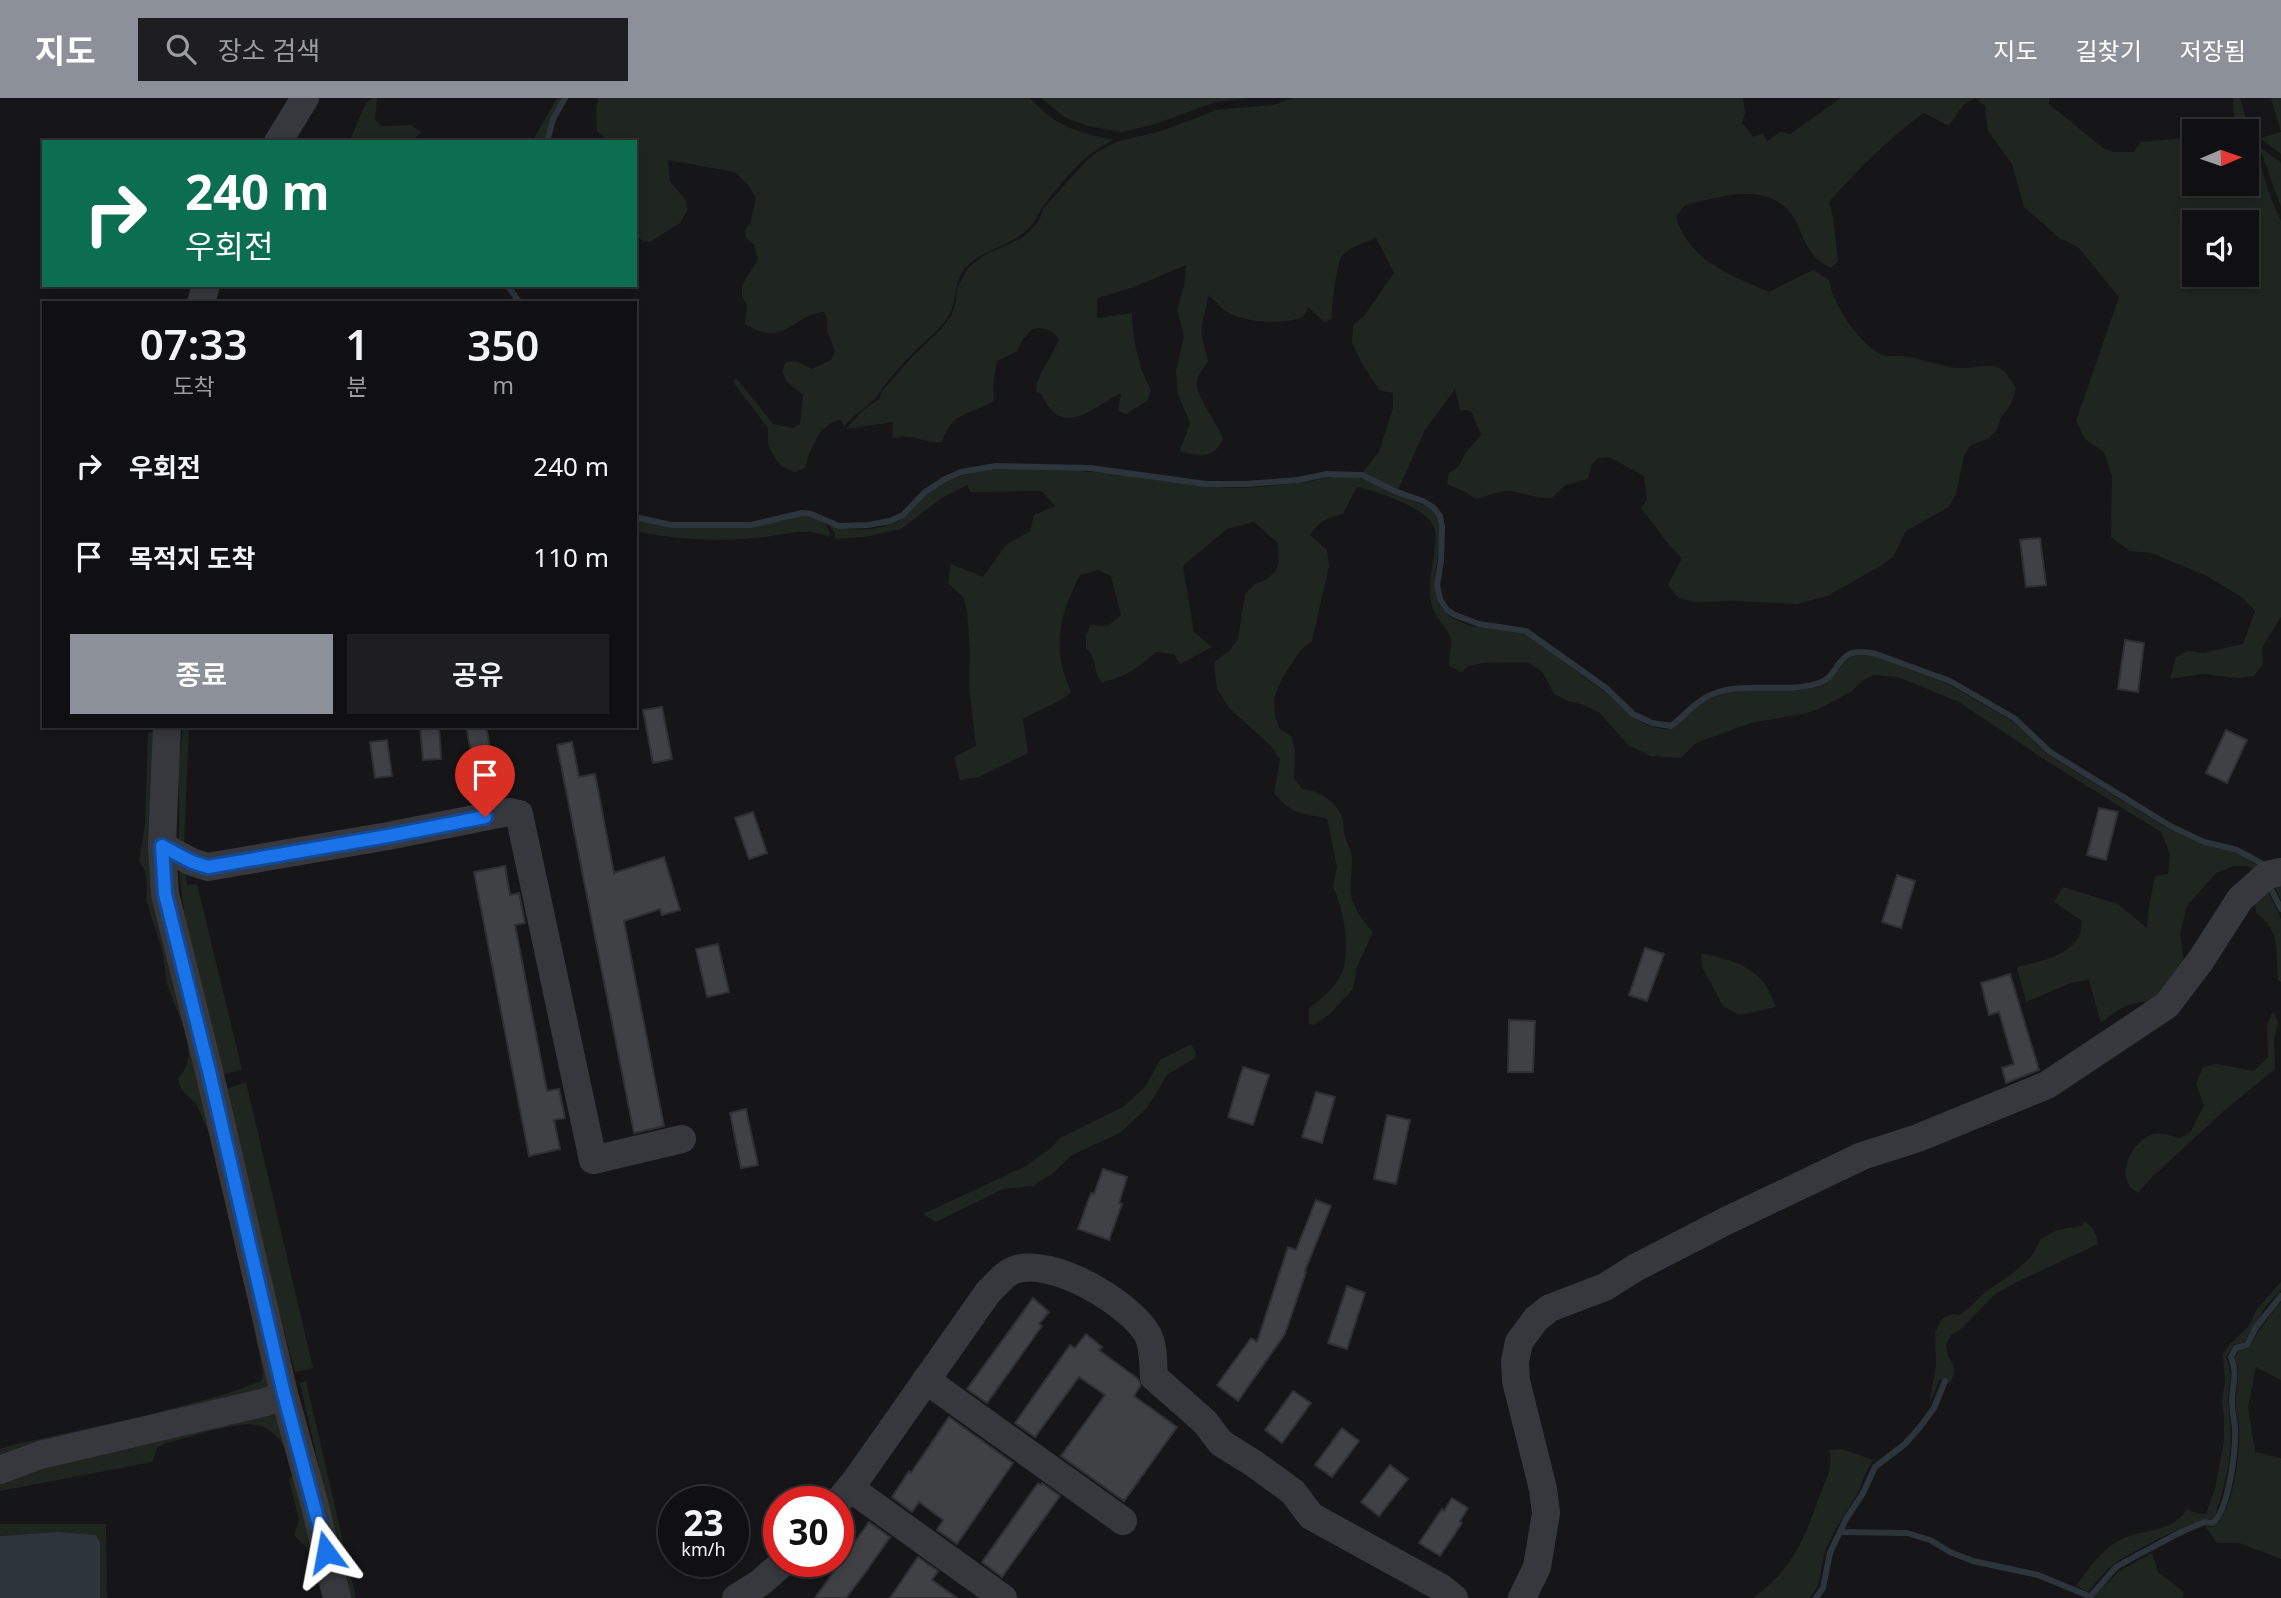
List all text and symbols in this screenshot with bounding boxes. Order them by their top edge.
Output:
search box [138,18,628,81]
text: 지도 [35,28,96,73]
icon: search [162,30,200,68]
text: 장소 검색 [218,32,320,68]
text: 지도 [1993,34,2038,67]
text: 길찾기 [2076,34,2142,67]
text: 저장됨 [2180,34,2246,67]
north arrow [2182,119,2259,196]
map controls [2182,119,2259,287]
text: 240 m [185,158,330,224]
icon: right [70,168,161,259]
button: sound [2182,210,2259,287]
text: 우회전 [185,224,273,267]
text: 07:33 [140,315,248,372]
text: 1 [345,315,369,372]
text: 350 [467,316,539,373]
text: m [492,369,514,401]
text: 도착 [172,370,215,402]
text: 분 [347,370,368,402]
icon: right [70,447,108,485]
text: 240 m [533,448,609,484]
text: 우회전 [129,449,201,485]
icon: arrive [70,538,108,576]
text: 110 m [533,539,609,575]
text: 목적지 도착 [129,540,255,576]
button: 종료 [70,634,333,714]
button: 공유 [347,634,609,714]
pin [455,745,515,817]
icon: arrive [466,756,504,794]
speed limit sign: 30 [763,1486,854,1577]
text: 23 [683,1499,724,1546]
position arrow [289,1515,363,1589]
text: km/h [681,1537,726,1561]

